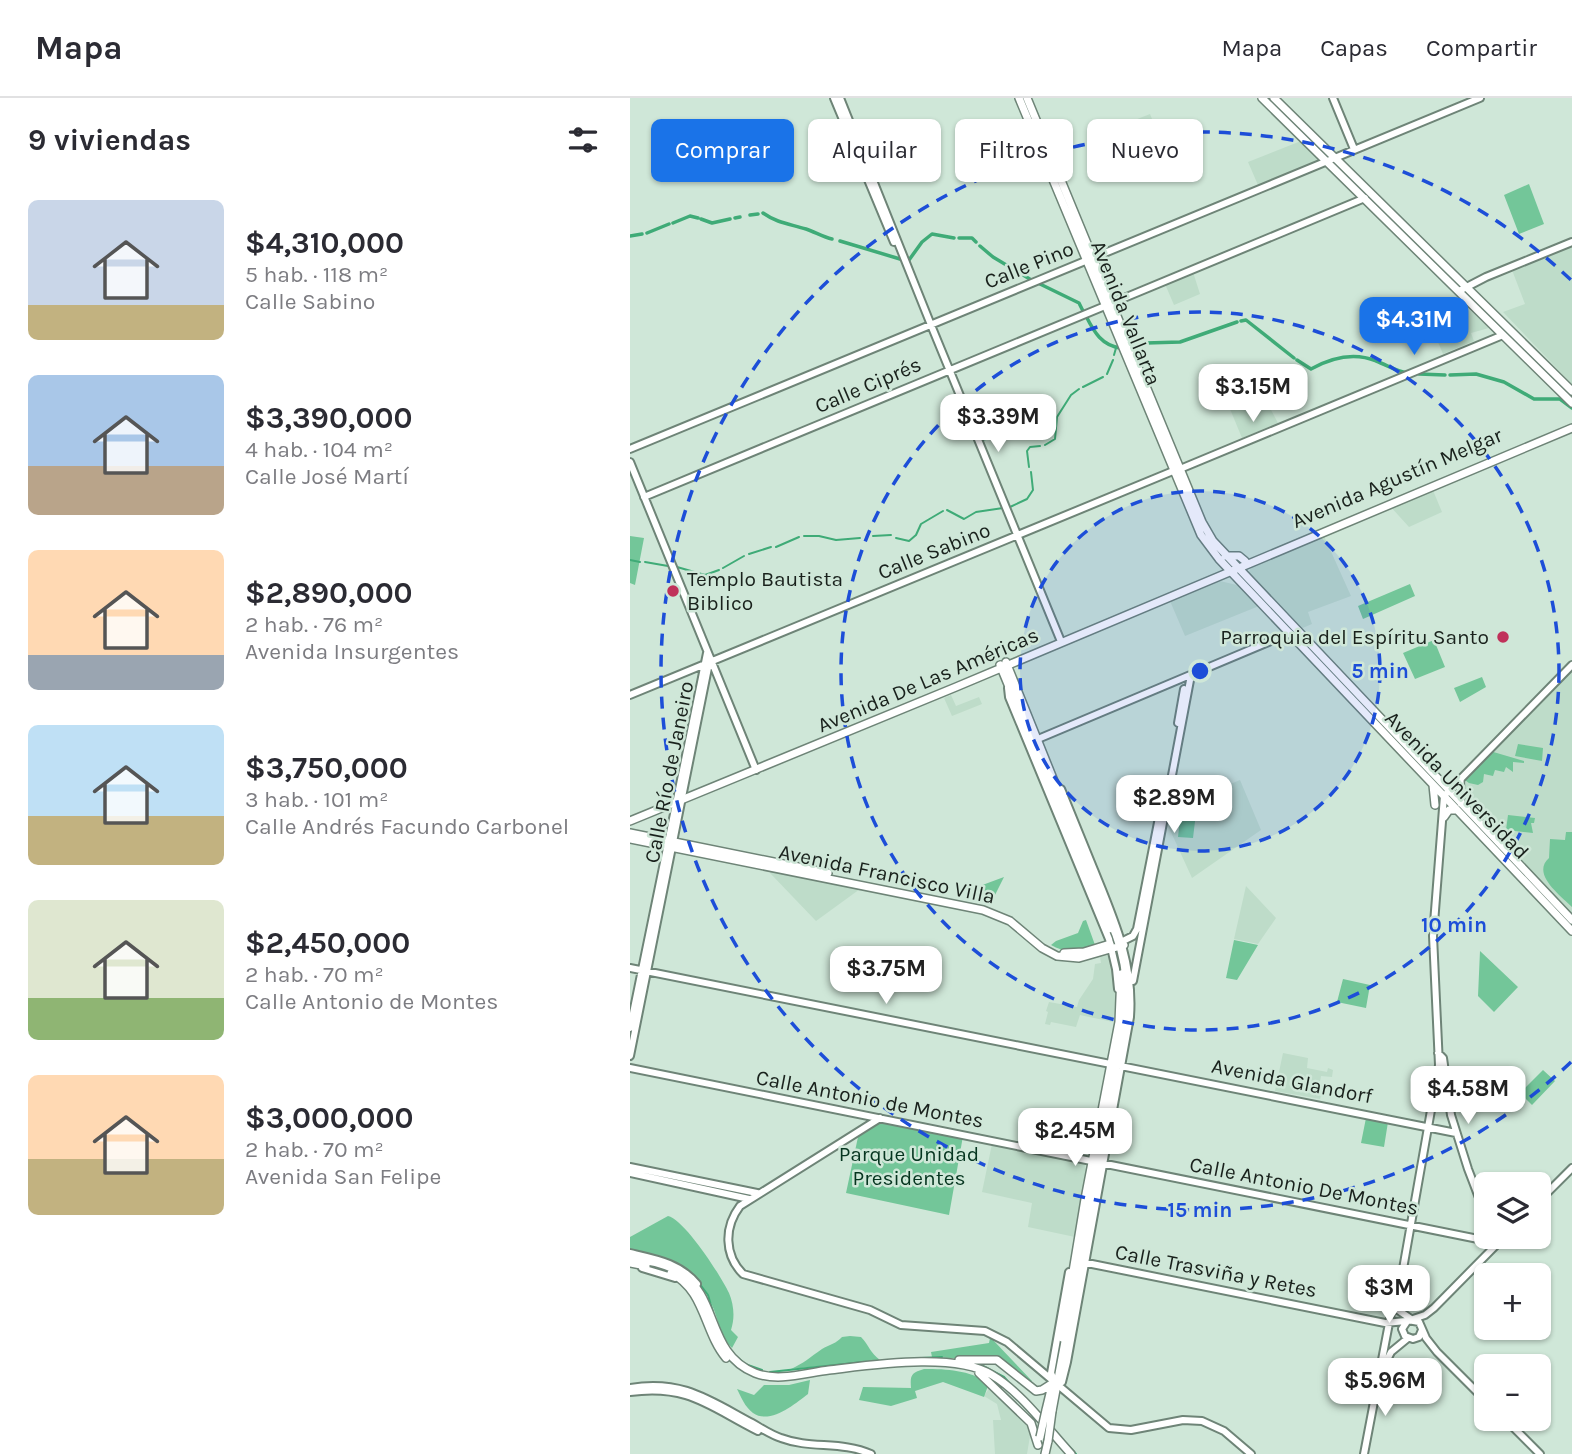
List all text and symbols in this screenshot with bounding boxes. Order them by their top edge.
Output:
text: Mapa [35,29,123,67]
text: Mapa [1221,34,1282,62]
text: Capas [1320,34,1388,62]
text: Compartir [1426,34,1537,62]
chip: Comprar [651,119,794,182]
chip: Alquilar [808,119,941,182]
chip: Filtros [955,119,1073,182]
chip: Nuevo [1087,119,1203,182]
icon: filters [564,121,602,159]
text: 9 viviendas [28,122,191,158]
text: $4,310,000 [245,225,404,261]
icon: home [84,228,168,312]
street label: Calle Pino [981,236,1077,294]
street label: Avenida Vallarta [1086,237,1166,389]
text: 5 hab. · 118 m² [245,261,388,288]
text: Calle Sabino [245,288,375,315]
pin: $4.31M [1357,298,1471,357]
text: $4.31M [1375,306,1453,333]
street label: Calle Ciprés [811,352,925,418]
pin: $3.15M [1196,364,1310,424]
text: $3.15M [1215,373,1291,400]
pin: $3.39M [941,394,1055,454]
text: $3,390,000 [245,400,412,436]
icon: home [84,403,168,487]
text: $3.39M [956,403,1040,430]
street label: Avenida Agustín Melgar [1288,423,1506,533]
text: 4 hab. · 104 m² [245,436,393,463]
text: Calle José Martí [245,463,409,490]
street label: Calle Sabino [874,518,994,584]
place label: Templo Bautista Biblico [687,567,843,615]
text: $2,890,000 [245,575,413,611]
icon: home [84,578,168,662]
marker: Templo Bautista Biblico [665,583,681,599]
text: 2 hab. · 76 m² [245,611,383,638]
street label: Avenida De Las Américas [814,623,1042,737]
place label: Parroquia del Espíritu Santo [1220,625,1489,649]
marker: Parroquia del Espíritu Santo [1495,629,1511,645]
text: Avenida Insurgentes [245,638,459,665]
centre of rings [1188,659,1212,683]
text: 5 min [1351,659,1409,683]
street label: Calle Río de Janeiro [640,679,698,865]
street label: Avenida Universidad [1380,706,1534,864]
text: $3,750,000 [245,750,408,786]
icon: home [84,753,168,837]
pin: $2.89M [1117,776,1231,835]
text: $2.89M [1132,784,1216,811]
text: 3 hab. · 101 m² [245,786,388,813]
text: Calle Andrés Facundo Carbonel [245,813,569,840]
street label: Avenida Francisco Villa [777,839,997,909]
text: 10 min [1421,913,1487,937]
text: $2,450,000 [245,925,410,961]
icon: home [84,928,168,1012]
pin: $3.75M [829,946,943,1006]
text: $3.75M [846,955,926,982]
text: 2 hab. · 70 m² [245,961,384,988]
text: Calle Antonio de Montes [245,988,498,1015]
street label: Avenida Glandorf [1210,1054,1375,1109]
street label: Calle Antonio de Montes [754,1065,986,1133]
pin: $4.58M [1411,1066,1525,1126]
text: $4.58M [1427,1075,1509,1102]
text: $3,000,000 [245,1100,413,1136]
icon: home [84,1103,168,1187]
pin: $2.45M [1018,1108,1132,1168]
text: $2.45M [1034,1117,1116,1144]
text: 2 hab. · 70 m² [245,1136,384,1163]
park label: Parque Unidad Presidentes [839,1142,979,1190]
street label: Calle Antonio De Montes [1187,1152,1421,1220]
text: Avenida San Felipe [245,1163,441,1190]
map controls [1474,1172,1551,1431]
button: layers [1474,1172,1551,1249]
text: 15 min [1168,1198,1232,1222]
street label: Calle Trasviña y Retes [1113,1240,1319,1302]
button: + [1474,1263,1551,1340]
pin: $3M [1355,1266,1423,1325]
text: $3M [1364,1274,1414,1301]
button: − [1474,1354,1551,1431]
pin: $5.96M [1328,1358,1442,1418]
text: $5.96M [1344,1367,1426,1394]

